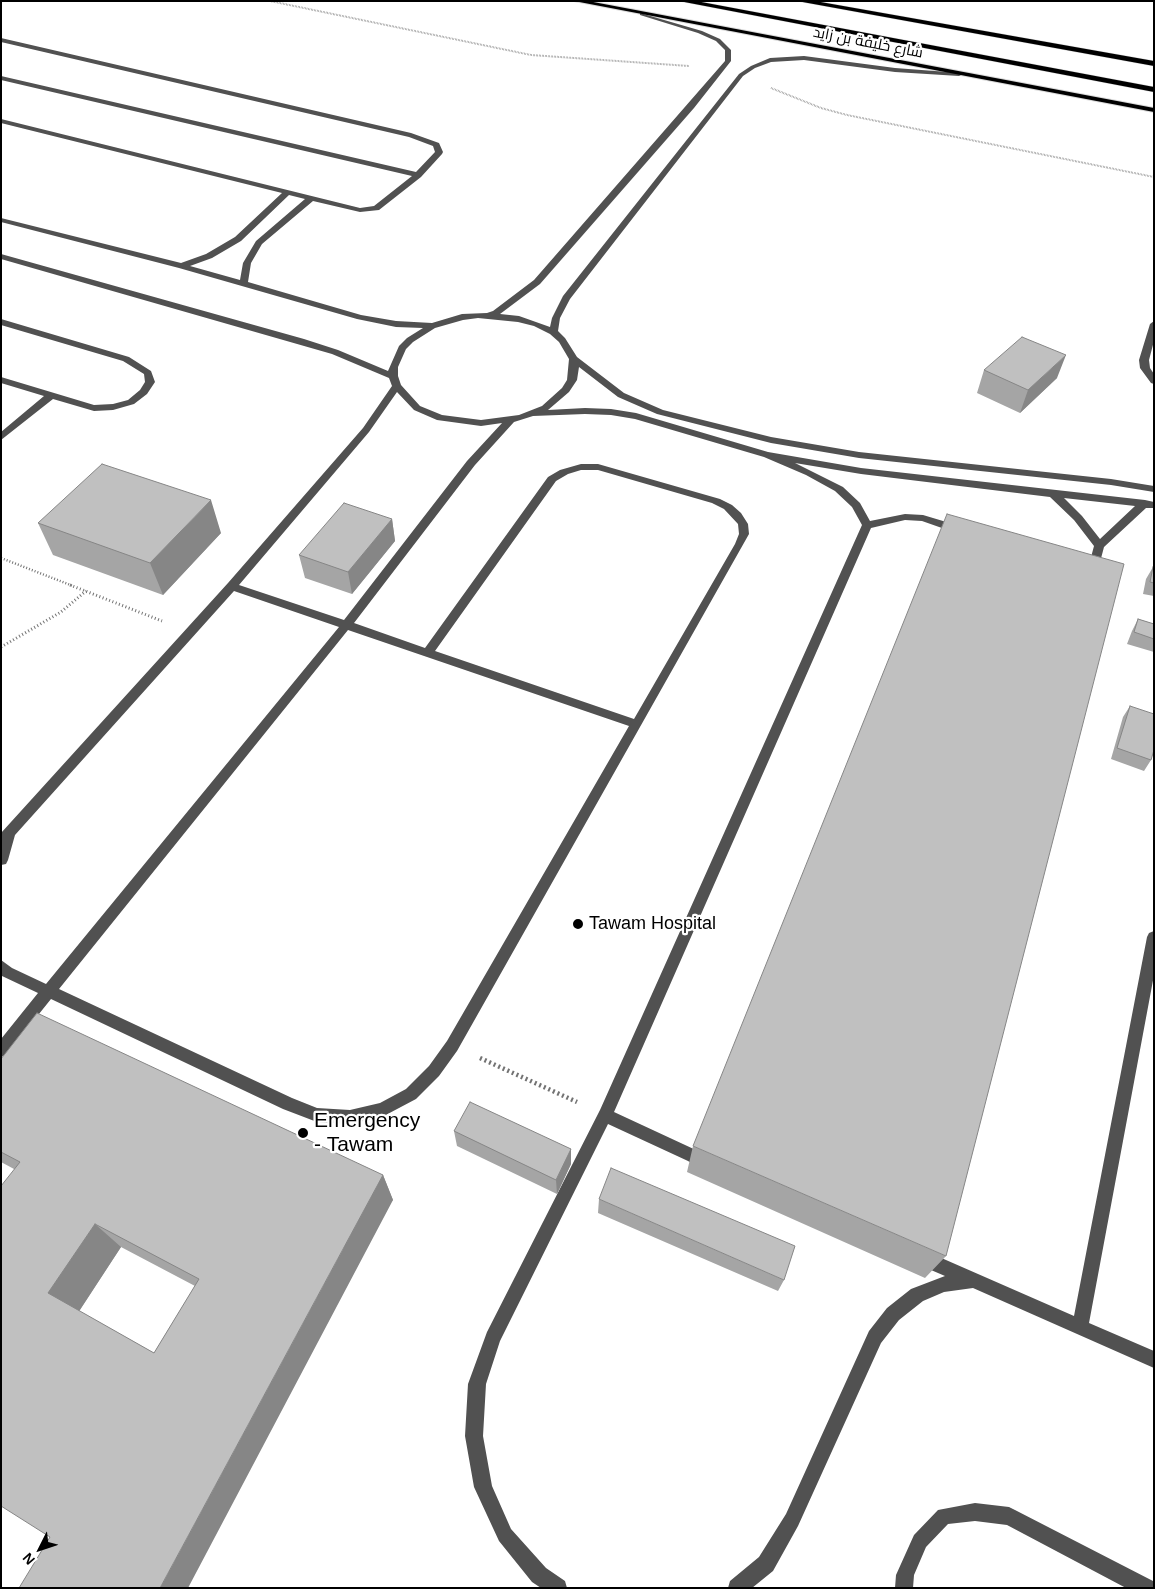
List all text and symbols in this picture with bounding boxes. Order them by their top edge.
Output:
street label: شارع خليفة بن زايد [811,24,925,62]
place label: Tawam Hospital [589,913,716,935]
marker: Tawam Hospital [571,917,585,931]
place label: Emergency - Tawam [314,1108,420,1158]
marker: Emergency - Tawam [296,1126,310,1140]
north arrow [15,1524,65,1574]
text: N [19,1550,38,1568]

